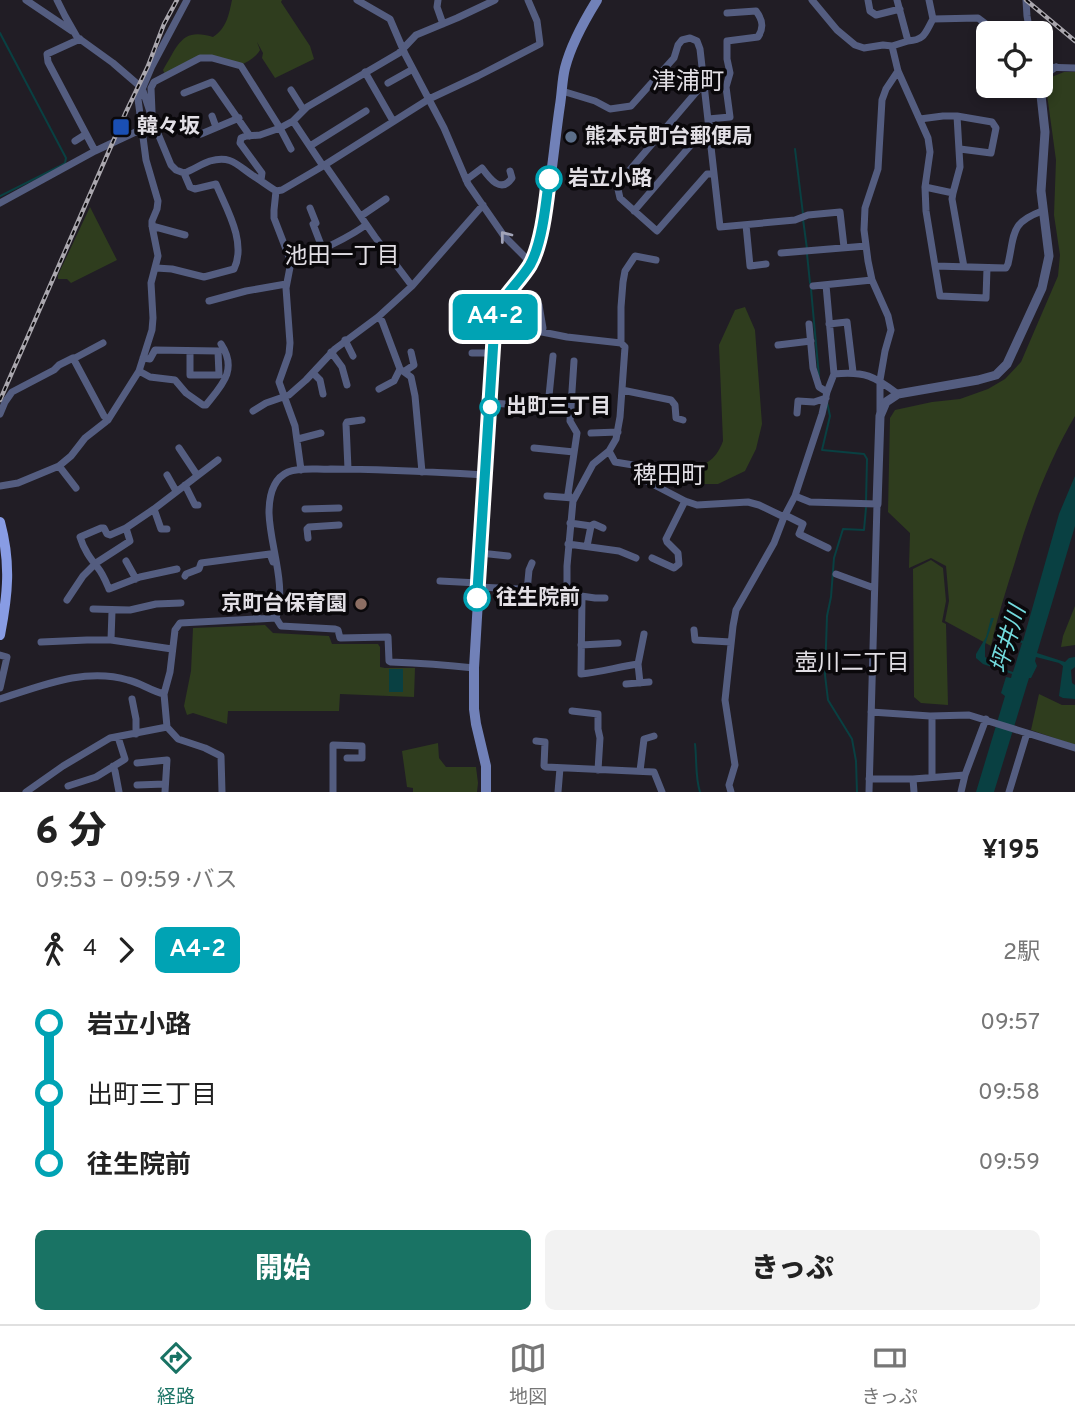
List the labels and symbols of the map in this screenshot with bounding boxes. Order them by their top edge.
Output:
district label: 津浦町 [652,68,724,98]
place label: 韓々坂 [137,114,200,141]
marker: 韓々坂 [111,117,131,137]
place label: 熊本京町台郵便局 [585,124,753,151]
marker: 熊本京町台郵便局 [563,129,579,145]
marker: 岩立小路 [536,166,562,192]
place label: 岩立小路 [568,166,652,193]
one-way arrow [500,231,513,243]
district label: 池田一丁目 [285,243,400,272]
line badge: A4-2 [446,294,544,340]
place label: 出町三丁目 [506,394,611,421]
marker: 出町三丁目 [480,397,500,417]
district label: 稗田町 [633,462,705,492]
marker: 往生院前 [464,585,490,611]
place label: 往生院前 [496,585,580,612]
place label: 京町台保育園 [221,591,347,618]
marker: 京町台保育園 [353,596,369,612]
water label: 坪井川 [986,600,1035,677]
district label: 壺川二丁目 [795,650,910,679]

